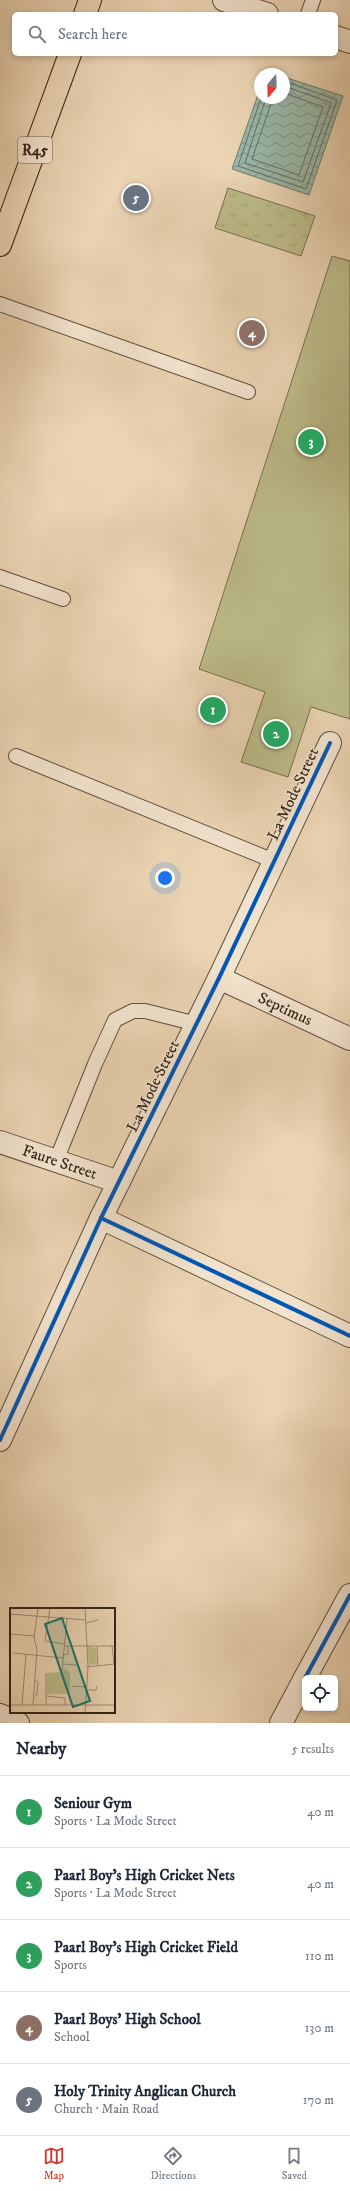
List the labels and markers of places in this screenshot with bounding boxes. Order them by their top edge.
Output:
pin: 5 [123,183,149,213]
pin: 4 [239,318,265,348]
pin: 3 [298,427,324,457]
pin: 1 [200,695,226,725]
pin: 2 [263,719,289,749]

